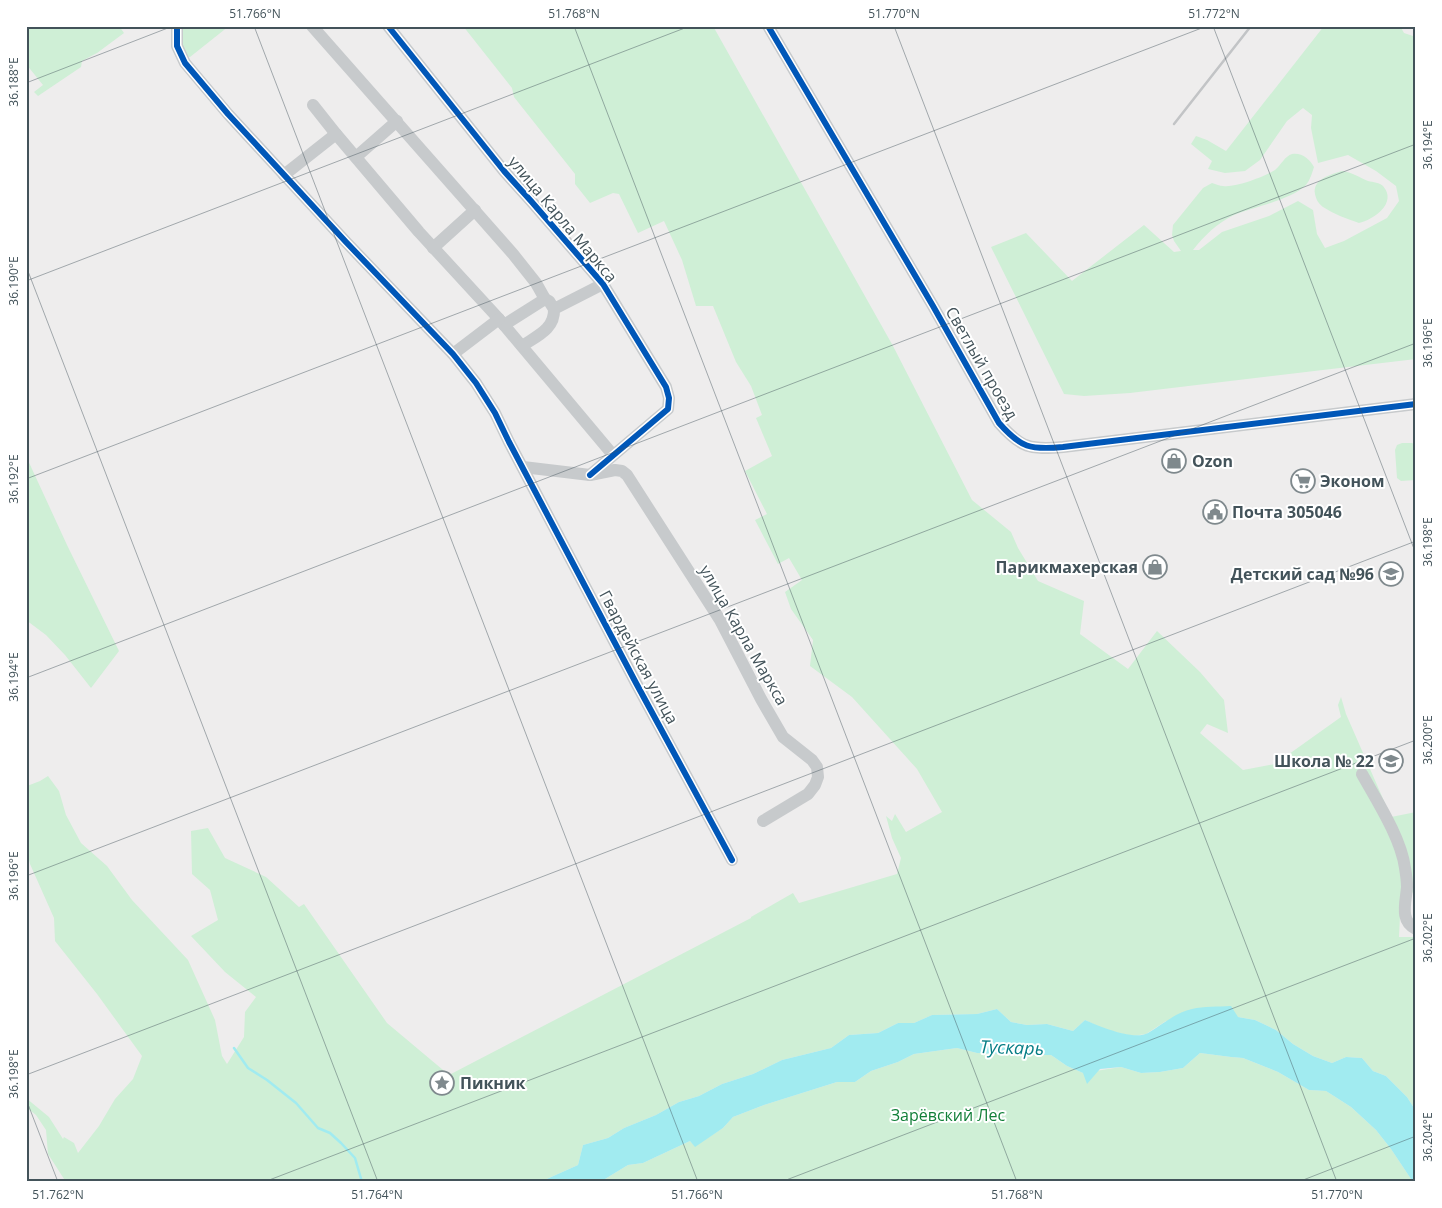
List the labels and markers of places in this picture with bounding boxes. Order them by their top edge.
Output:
shop icon: Ozon [1161,448,1187,474]
place label: Ozon [1192,450,1233,472]
supermarket icon: Эконом [1290,468,1316,494]
place label: Эконом [1320,470,1384,492]
public building icon: Почта 305046 [1202,499,1228,525]
place label: Почта 305046 [1232,501,1342,523]
shop icon: Парикмахерская [1142,554,1168,580]
place label: Парикмахерская [996,556,1138,578]
school or university icon: Детский сад №96 [1378,561,1404,587]
place label: Детский сад №96 [1231,563,1374,585]
school or university icon: Школа № 22 [1378,748,1404,774]
place label: Школа № 22 [1274,750,1374,772]
place icon: Пикник [429,1070,455,1096]
place label: Пикник [460,1072,525,1094]

